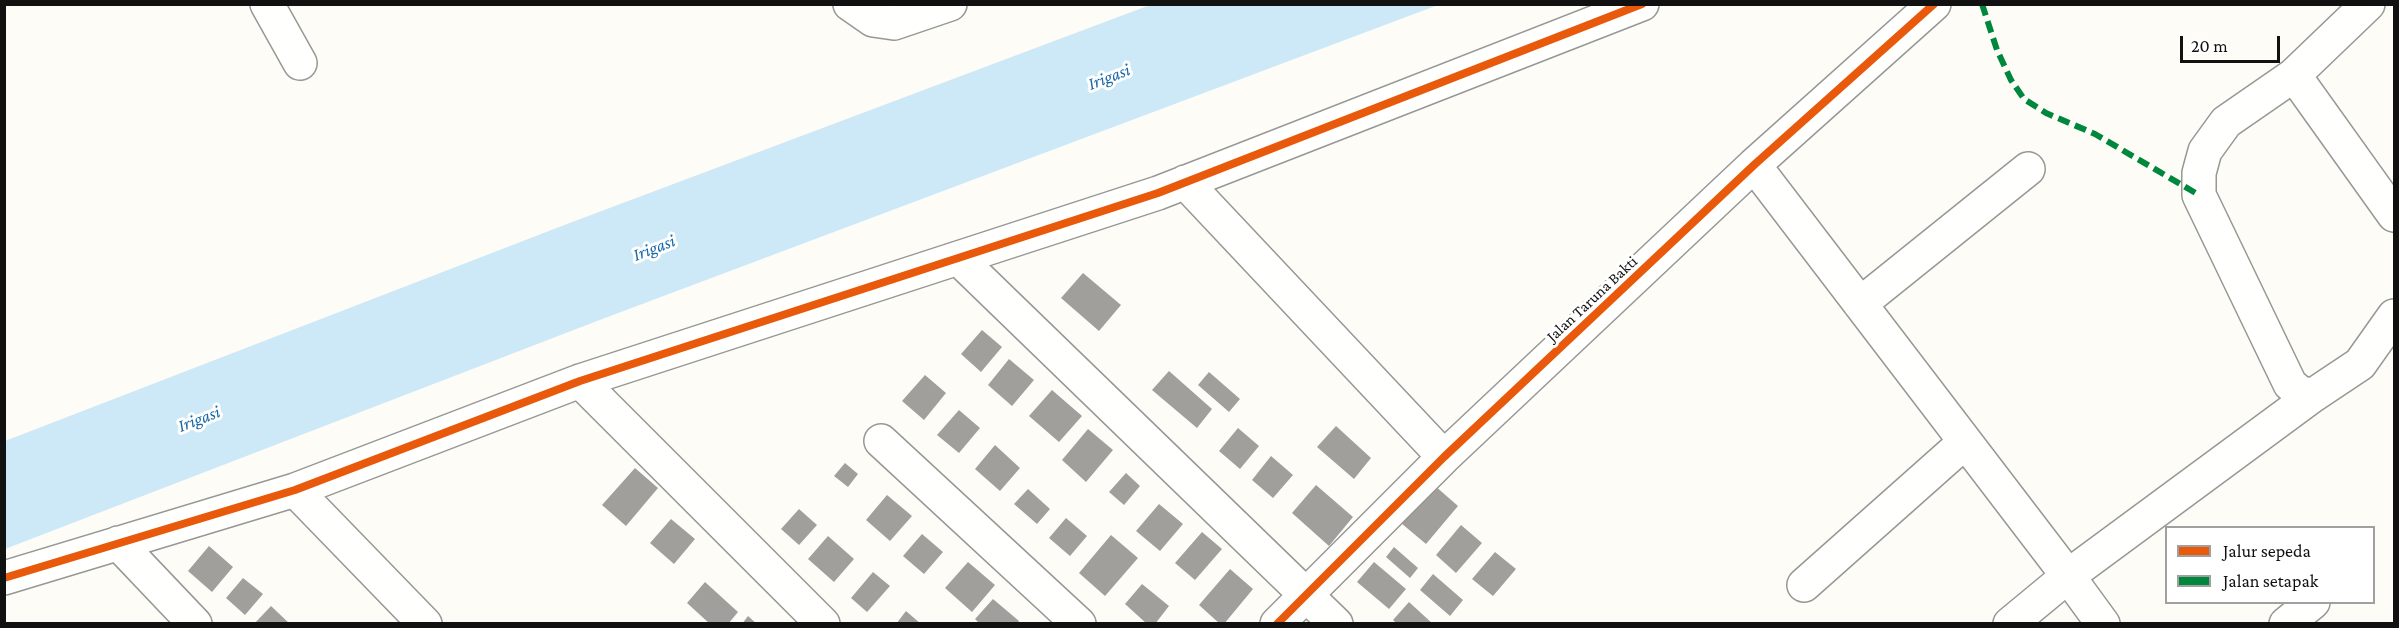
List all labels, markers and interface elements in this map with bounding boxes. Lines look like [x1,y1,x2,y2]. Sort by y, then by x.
scale bar [2183,24,2284,62]
text: 20 m [2191,36,2228,56]
water label: Irigasi [1085,59,1133,95]
water label: Irigasi [630,230,678,266]
street label: Jalan Taruna Bakti [1543,252,1641,346]
water label: Irigasi [175,401,223,437]
legend [2165,526,2375,604]
text: Jalur sepeda [2223,541,2311,561]
text: Jalan setapak [2223,571,2318,591]

